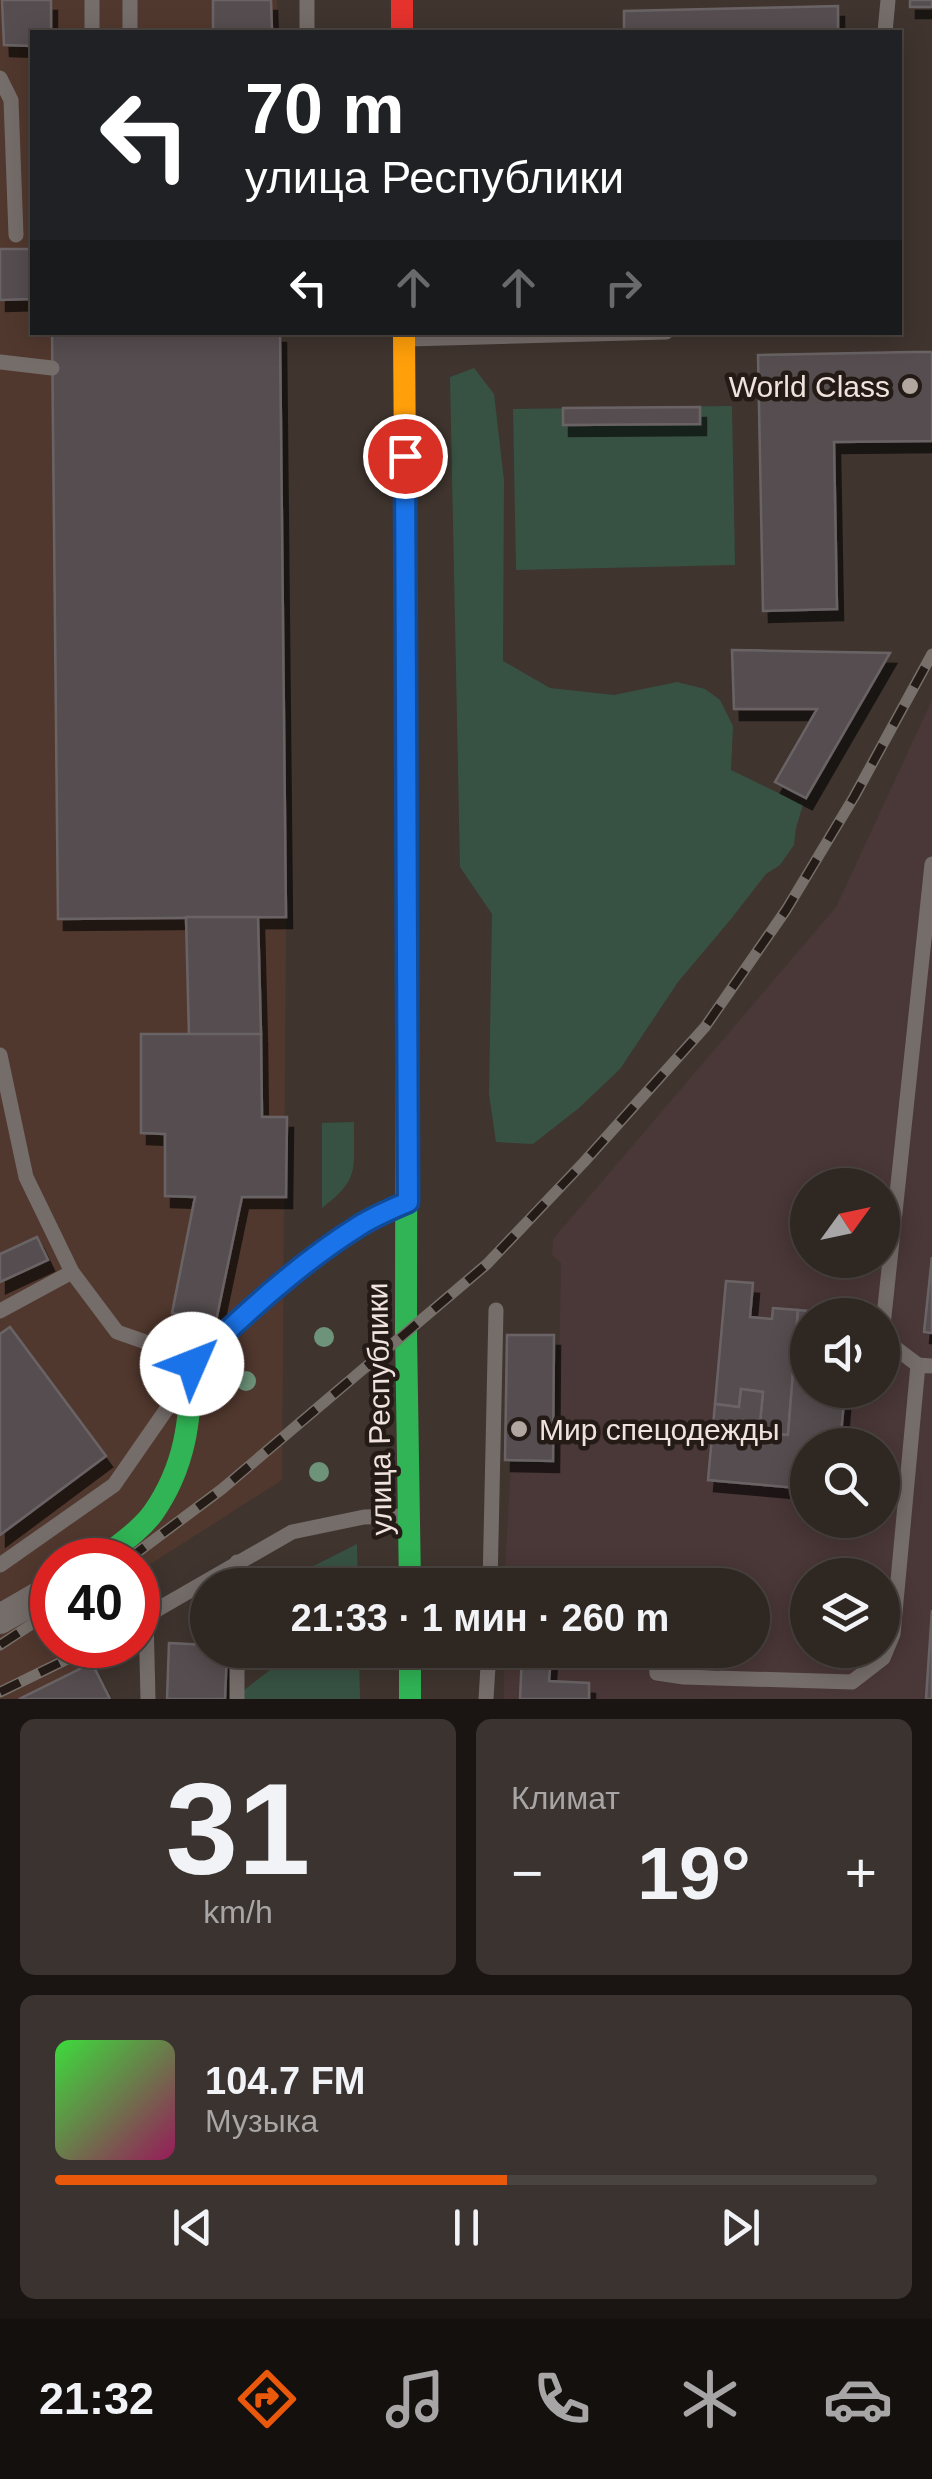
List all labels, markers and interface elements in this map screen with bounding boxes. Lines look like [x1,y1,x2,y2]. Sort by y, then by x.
icon: left [80,70,210,200]
text: 70 m [245,70,405,148]
text: улица Республики [245,152,624,203]
icon: left [281,260,336,315]
icon: ahead [386,260,441,315]
icon: ahead [491,260,546,315]
icon: right [596,260,651,315]
place label: World Class [729,370,890,403]
marker: World Class [899,375,921,397]
pin [363,414,448,499]
icon: arrive [378,429,433,484]
north arrow [790,1168,900,1278]
map controls [790,1168,900,1668]
street label: улица Республики [360,1282,398,1536]
button: sound [790,1298,900,1408]
position arrow [140,1312,244,1416]
place label: Мир спецодежды [539,1413,780,1446]
marker: Мир спецодежды [508,1418,530,1440]
button: search [790,1428,900,1538]
speed limit sign: 40 [30,1538,160,1668]
button: layers [790,1558,900,1668]
text: 21:33 · 1 мин · 260 m [291,1597,669,1639]
text: 31 [166,1756,310,1902]
text: Климат [511,1780,620,1816]
text: 19° [637,1831,751,1915]
text: − [511,1842,543,1904]
text: + [845,1842,877,1904]
text: km/h [203,1894,273,1930]
text: 104.7 FM [205,2060,366,2102]
text: Музыка [205,2103,318,2139]
icon: previous [165,2200,220,2255]
icon: pause [439,2200,494,2255]
icon: next [713,2200,768,2255]
icon: directions [232,2364,302,2434]
icon: music [380,2364,450,2434]
icon: phone [527,2364,597,2434]
icon: climate [675,2364,745,2434]
icon: car [823,2364,893,2434]
text: 21:32 [39,2373,154,2424]

